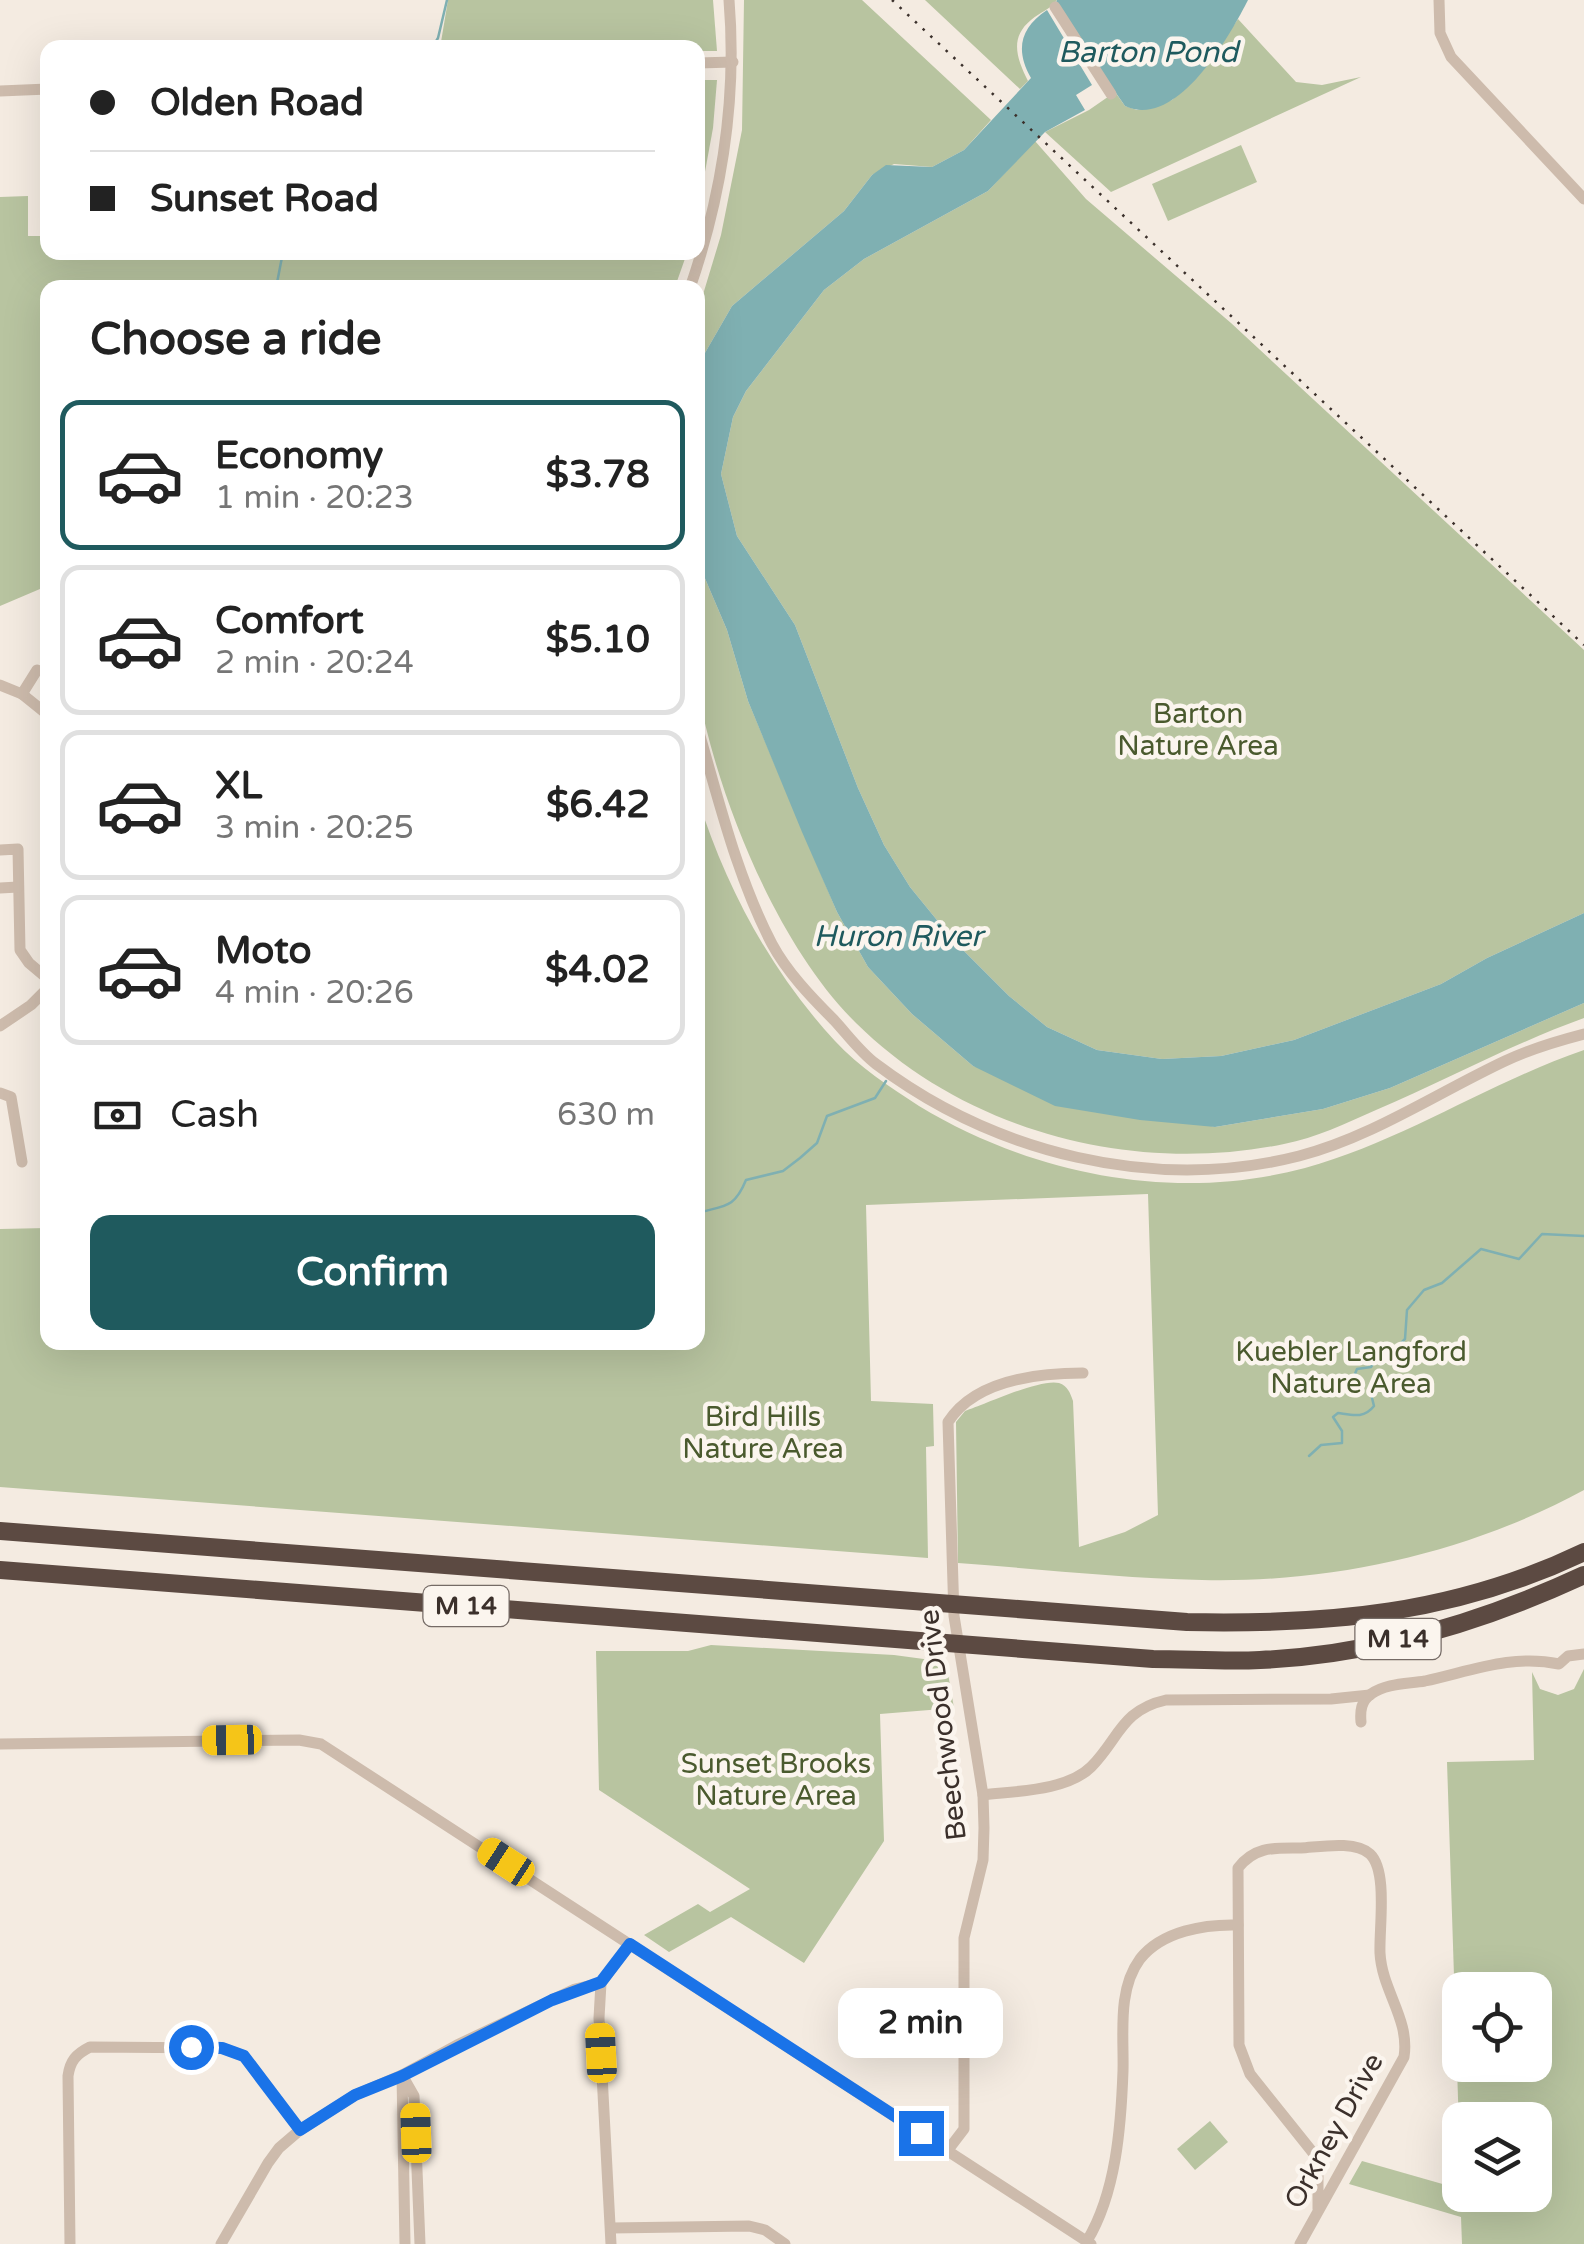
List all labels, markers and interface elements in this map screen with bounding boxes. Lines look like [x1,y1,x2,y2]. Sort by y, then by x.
water label: Barton Pond [1058,34,1241,71]
text: Olden Road [150,80,364,126]
text: Sunset Road [150,176,379,222]
text: Choose a ride [90,313,381,367]
icon: car [95,430,185,520]
text: Economy [215,433,383,479]
text: $3.78 [545,452,650,498]
text: 1 min · 20:23 [215,479,414,517]
icon: car [95,595,185,685]
text: Comfort [215,598,364,644]
text: $5.10 [545,617,650,663]
text: 2 min · 20:24 [215,644,414,682]
park label: Barton Nature Area [1117,697,1279,763]
icon: car [95,760,185,850]
text: XL [215,763,262,809]
text: $6.42 [546,782,650,828]
text: 3 min · 20:25 [215,809,414,847]
water label: Huron River [814,918,986,955]
icon: car [95,925,185,1015]
text: Moto [215,928,311,974]
text: $4.02 [545,947,650,993]
text: 4 min · 20:26 [215,974,414,1012]
icon: cash [90,1088,145,1143]
text: Cash [170,1092,259,1138]
text: 630 m [557,1096,655,1134]
button: Confirm [90,1215,655,1330]
park label: Kuebler Langford Nature Area [1235,1335,1467,1401]
park label: Bird Hills Nature Area [682,1400,844,1466]
road number: M 14 [424,1586,508,1626]
street label: Beechwood Drive [912,1607,974,1843]
road number: M 14 [1356,1619,1440,1659]
car [202,1724,262,1756]
park label: Sunset Brooks Nature Area [681,1747,871,1813]
car [473,1833,539,1891]
map controls [1442,1972,1552,2212]
button: locate [1442,1972,1552,2082]
callout: 2 min [838,1988,1004,2058]
text: 2 min [878,2004,963,2042]
car [584,2022,618,2084]
route start [169,2025,214,2070]
street label: Orkney Drive [1277,2047,1391,2215]
car [400,2102,432,2164]
button: layers [1442,2102,1552,2212]
route end [899,2111,944,2156]

